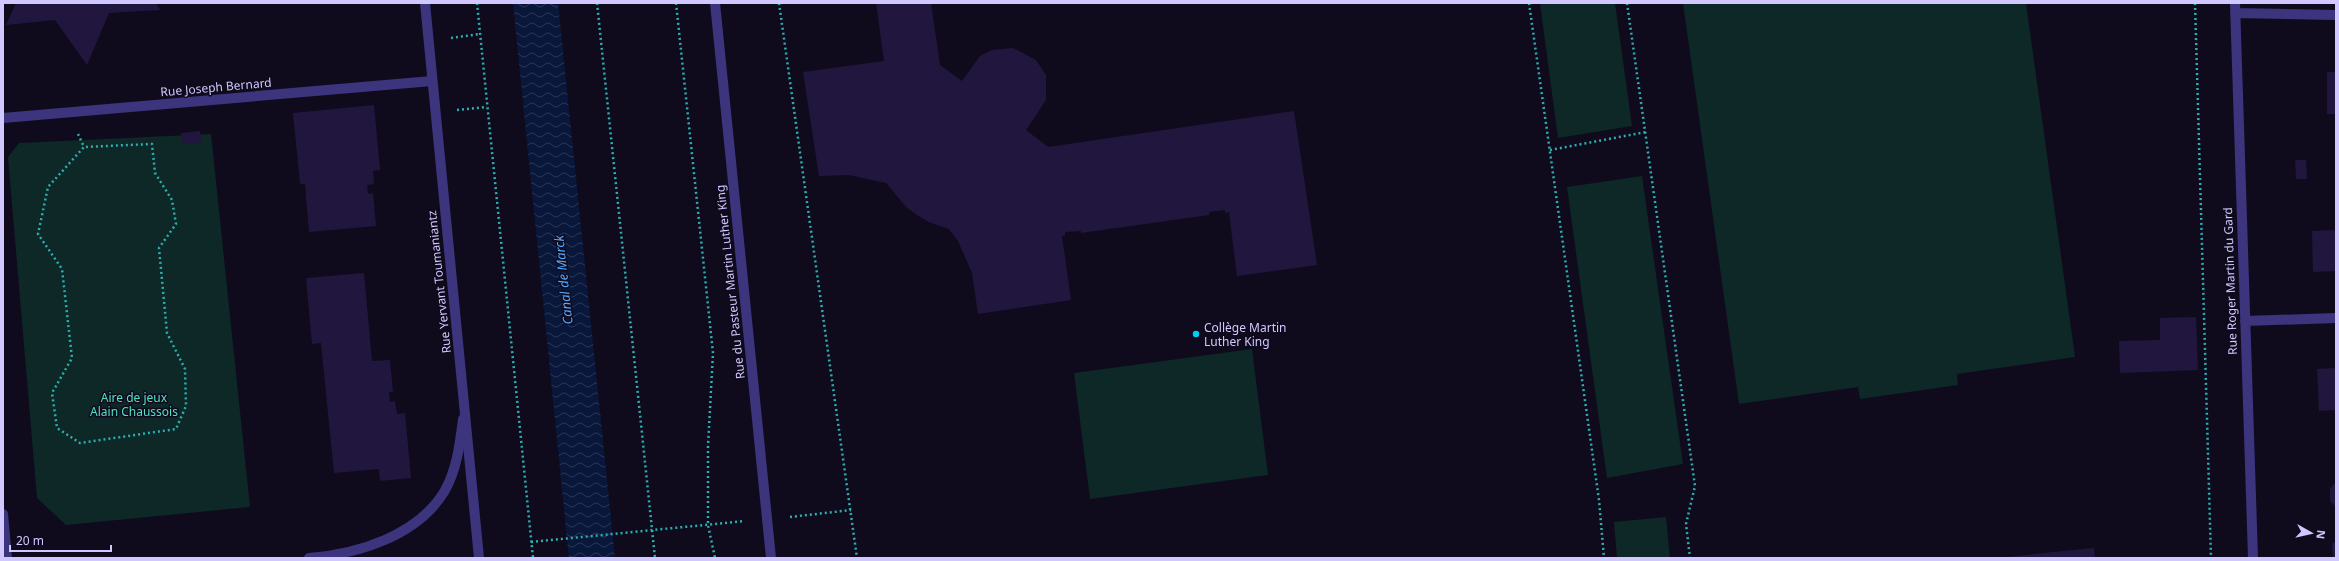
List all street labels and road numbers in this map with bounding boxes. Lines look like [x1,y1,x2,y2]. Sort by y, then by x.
street label: Rue Joseph Bernard [160,74,272,100]
street label: Rue du Pasteur Martin Luther King [711,184,749,380]
street label: Rue Roger Martin du Gard [2219,207,2241,355]
street label: Rue Yervant Toumaniantz [423,209,455,354]

